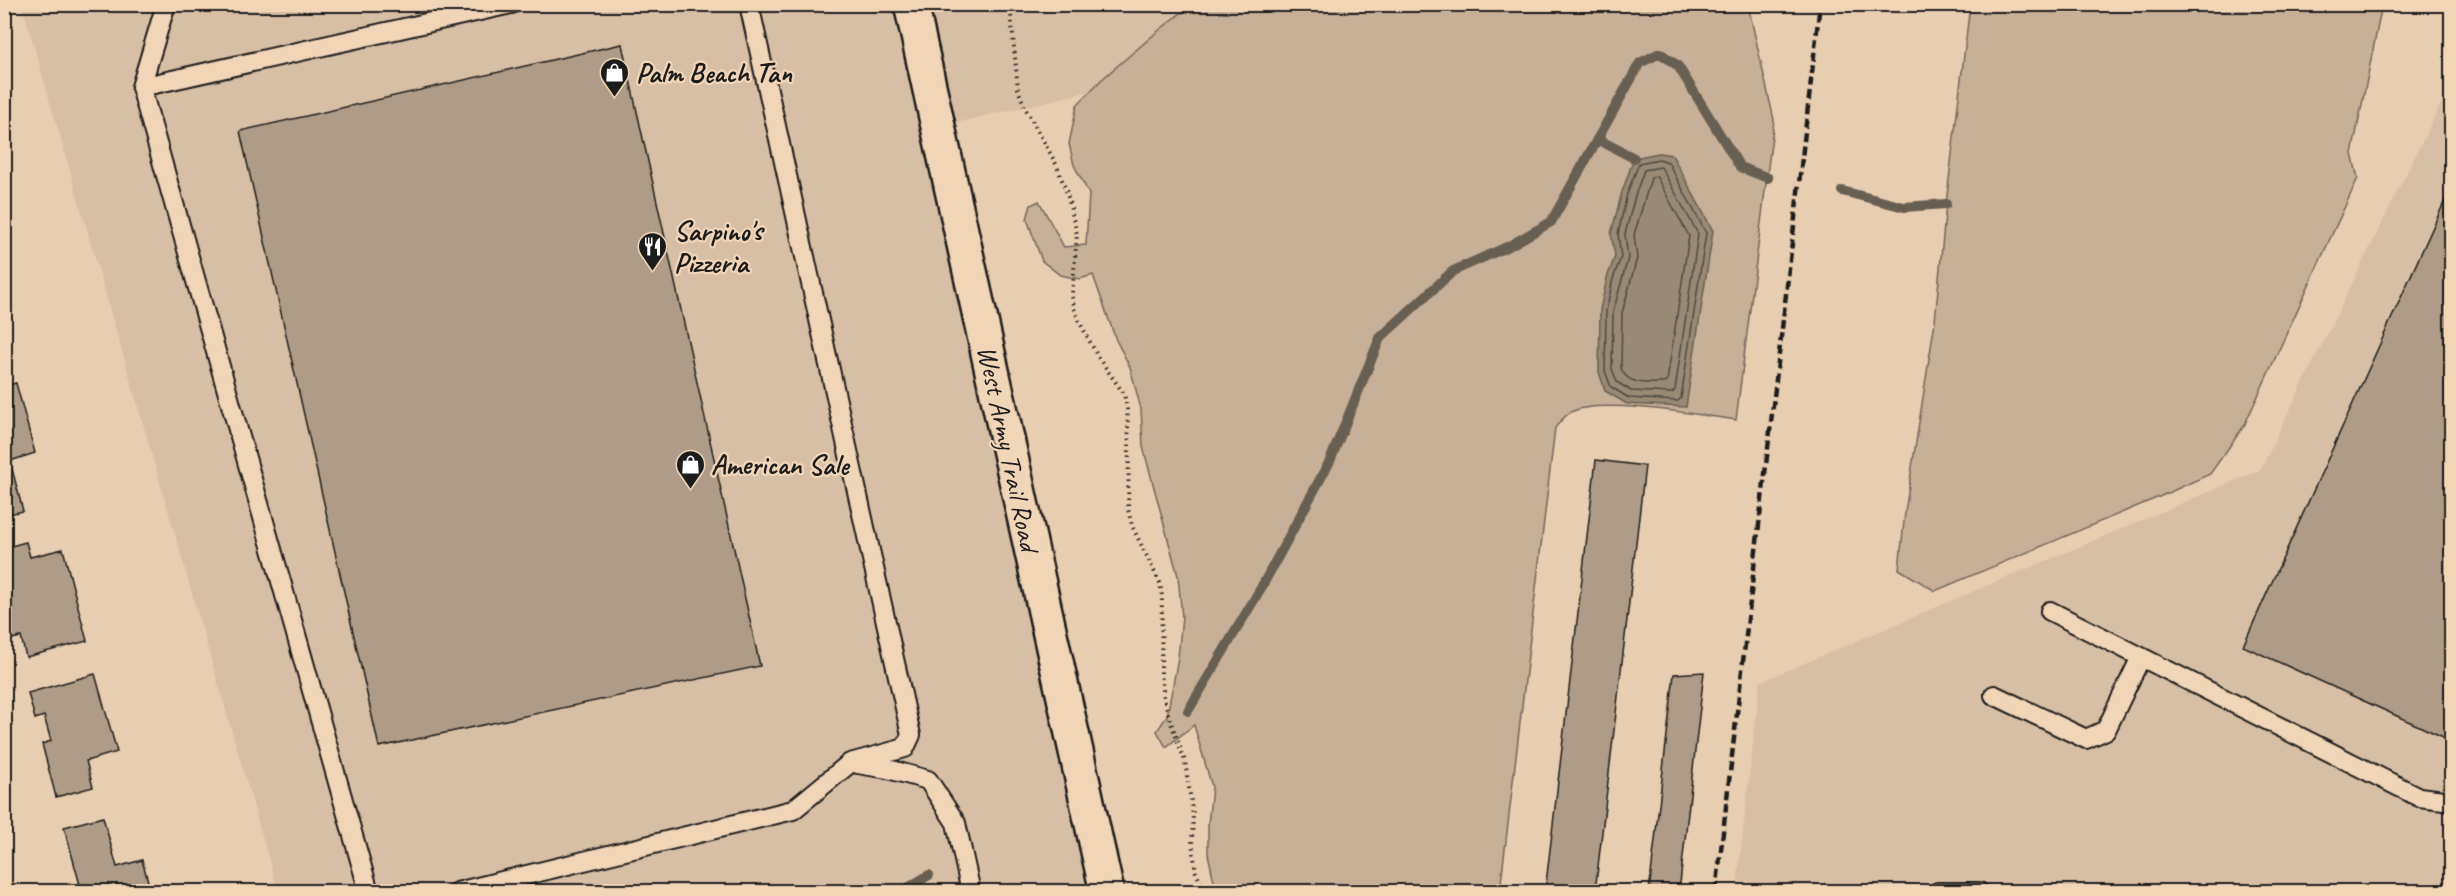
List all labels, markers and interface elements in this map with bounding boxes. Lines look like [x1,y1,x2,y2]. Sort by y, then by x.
place label: Palm Beach Tan [636,55,793,90]
shop icon: Palm Beach Tan [599,56,631,98]
place label: Sarpino's Pizzeria [674,213,765,280]
restaurant icon: Sarpino's Pizzeria [637,230,669,272]
street label: West Army Trail Road [970,342,1048,558]
place label: American Sale [711,447,851,482]
shop icon: American Sale [674,448,706,490]

